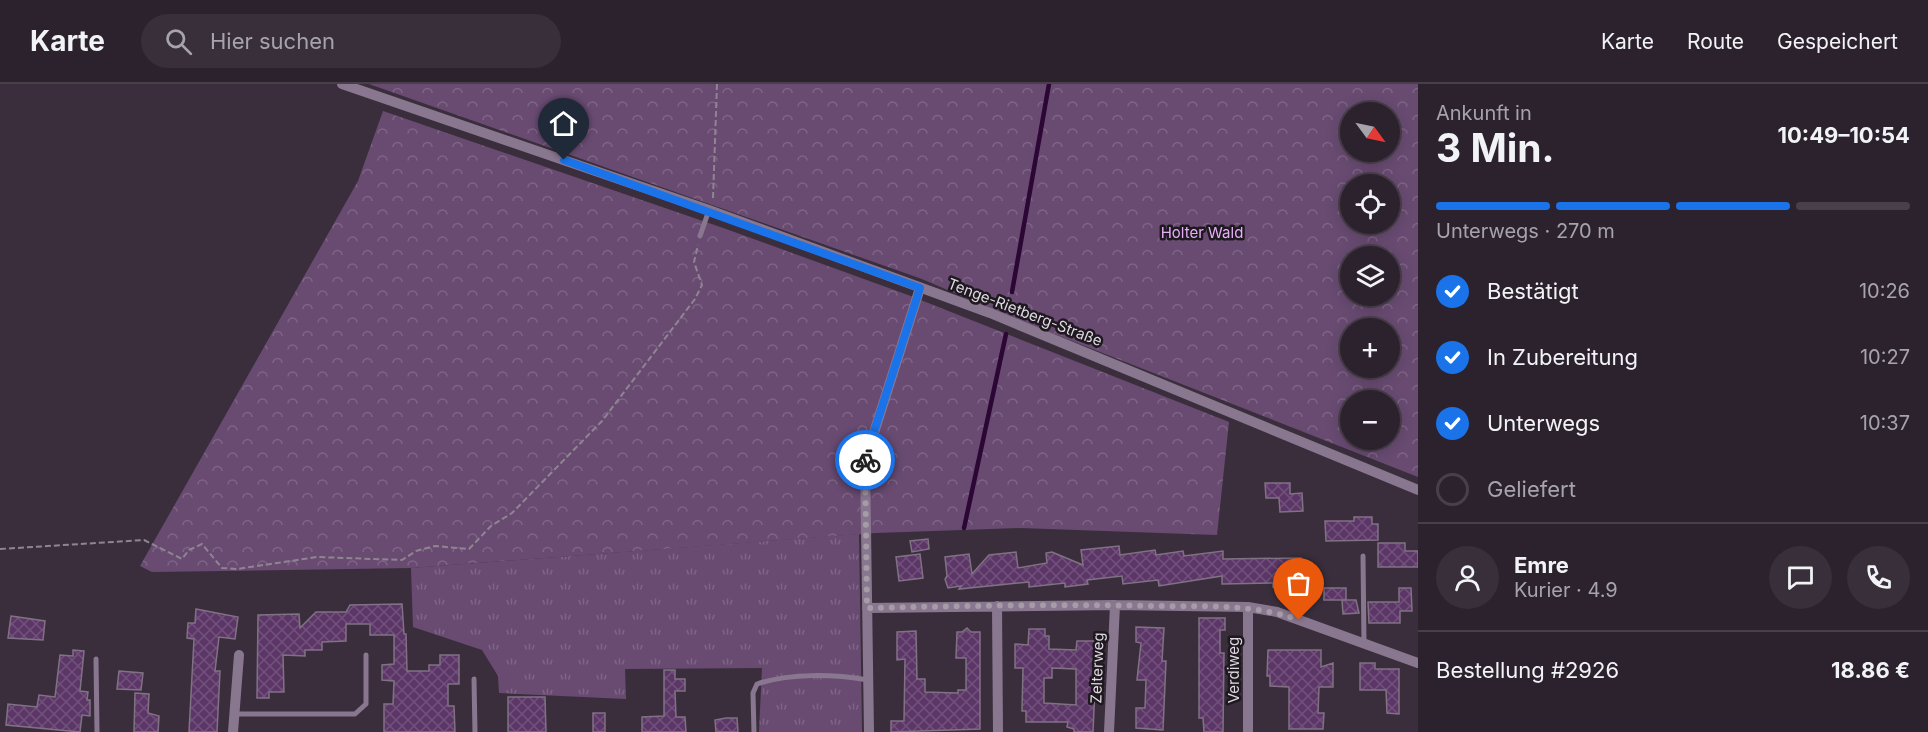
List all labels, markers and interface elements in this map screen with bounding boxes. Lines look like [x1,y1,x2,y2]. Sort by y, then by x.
search box [141,14,561,68]
text: Karte [30,24,105,58]
icon: search [162,25,195,58]
text: Hier suchen [210,28,335,54]
text: Karte [1601,29,1654,54]
text: Route [1687,29,1744,54]
text: Gespeichert [1777,29,1898,54]
pin [538,98,589,160]
text: Ankunft in [1436,101,1532,125]
north arrow [1340,102,1400,162]
map controls [1340,102,1400,450]
icon: home [547,107,580,140]
text: 10:49–10:54 [1778,122,1910,148]
text: 3 Min. [1436,124,1555,171]
button: locate [1340,174,1400,234]
text: Unterwegs · 270 m [1436,219,1615,243]
park label: Holter Wald [1161,223,1243,242]
button: layers [1340,246,1400,306]
street label: Tenge-Rietberg-Straße [945,274,1105,350]
icon: check [1436,275,1469,308]
text: Bestätigt [1487,278,1579,304]
text: 10:26 [1859,279,1910,303]
button: + [1340,318,1400,378]
icon: check [1436,341,1469,374]
text: In Zubereitung [1487,344,1638,370]
text: 10:27 [1860,345,1910,369]
button: − [1340,390,1400,450]
icon: check [1436,407,1469,440]
text: Unterwegs [1487,410,1600,436]
text: 10:37 [1860,411,1910,435]
courier [835,430,895,490]
icon: bike [849,444,882,477]
text: Geliefert [1487,476,1576,502]
button: person [1436,546,1499,609]
button: chat [1769,546,1832,609]
button: phone [1847,546,1910,609]
text: Emre [1514,552,1569,578]
pin [1273,558,1324,620]
icon: bag [1282,567,1315,600]
text: Kurier · 4.9 [1514,578,1618,602]
street label: Zelterweg [1086,632,1108,704]
street label: Verdiweg [1224,637,1243,703]
text: Bestellung #2926 [1436,657,1619,683]
text: 18.86 € [1831,657,1910,683]

